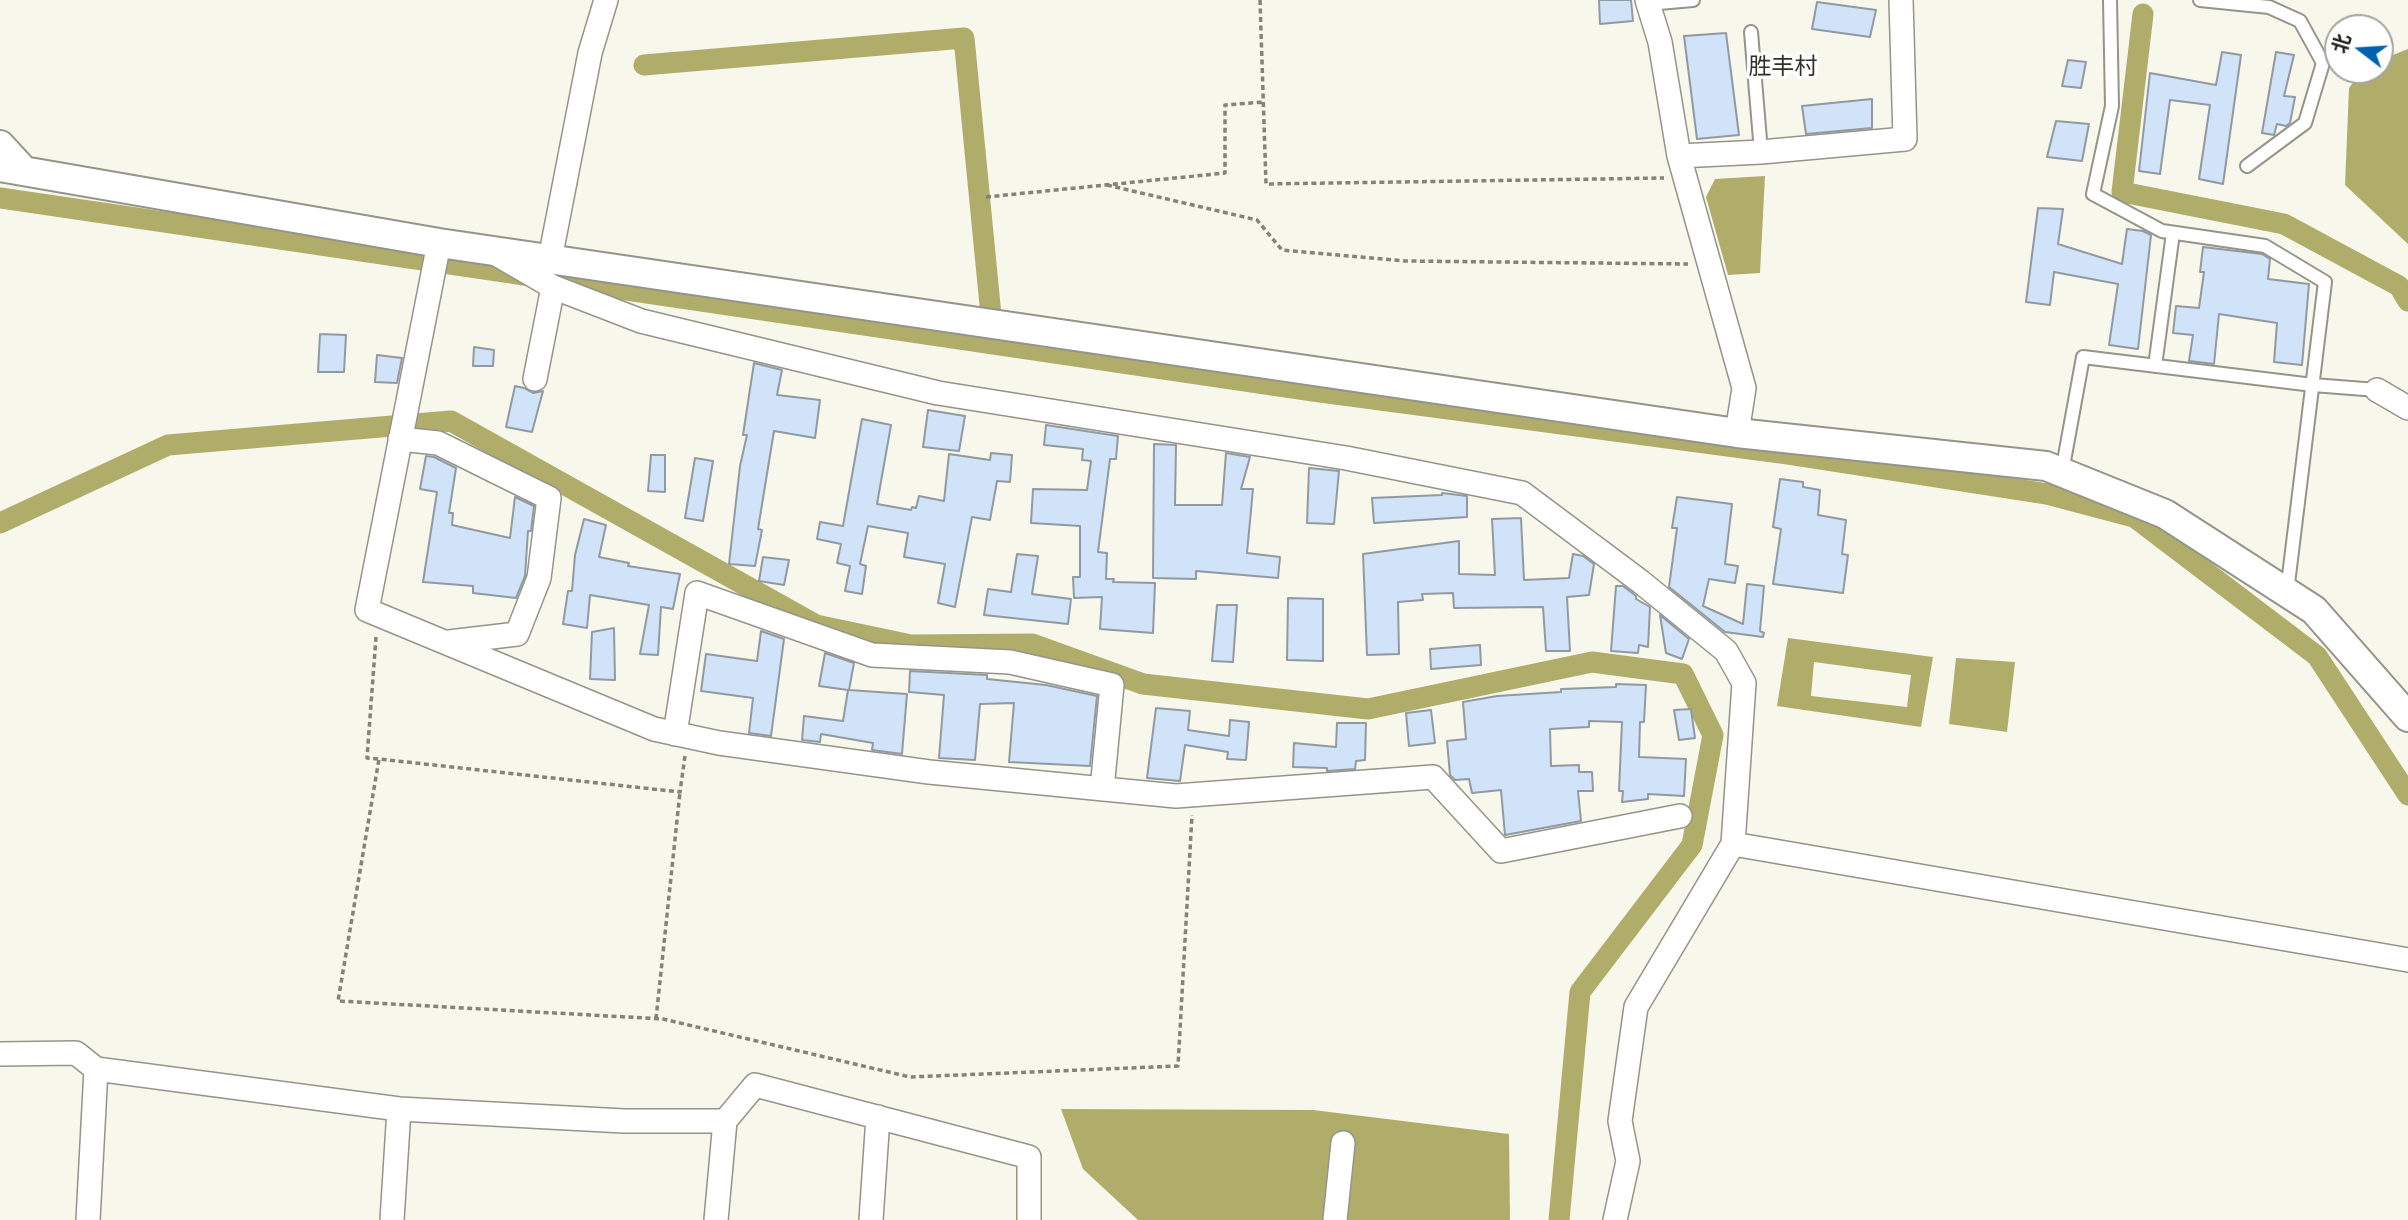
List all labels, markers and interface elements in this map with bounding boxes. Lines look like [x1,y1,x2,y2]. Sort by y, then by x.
north arrow [2324,14,2394,84]
text: 北 [2328,31,2354,56]
district label: 胜丰村 [1749,53,1817,81]

